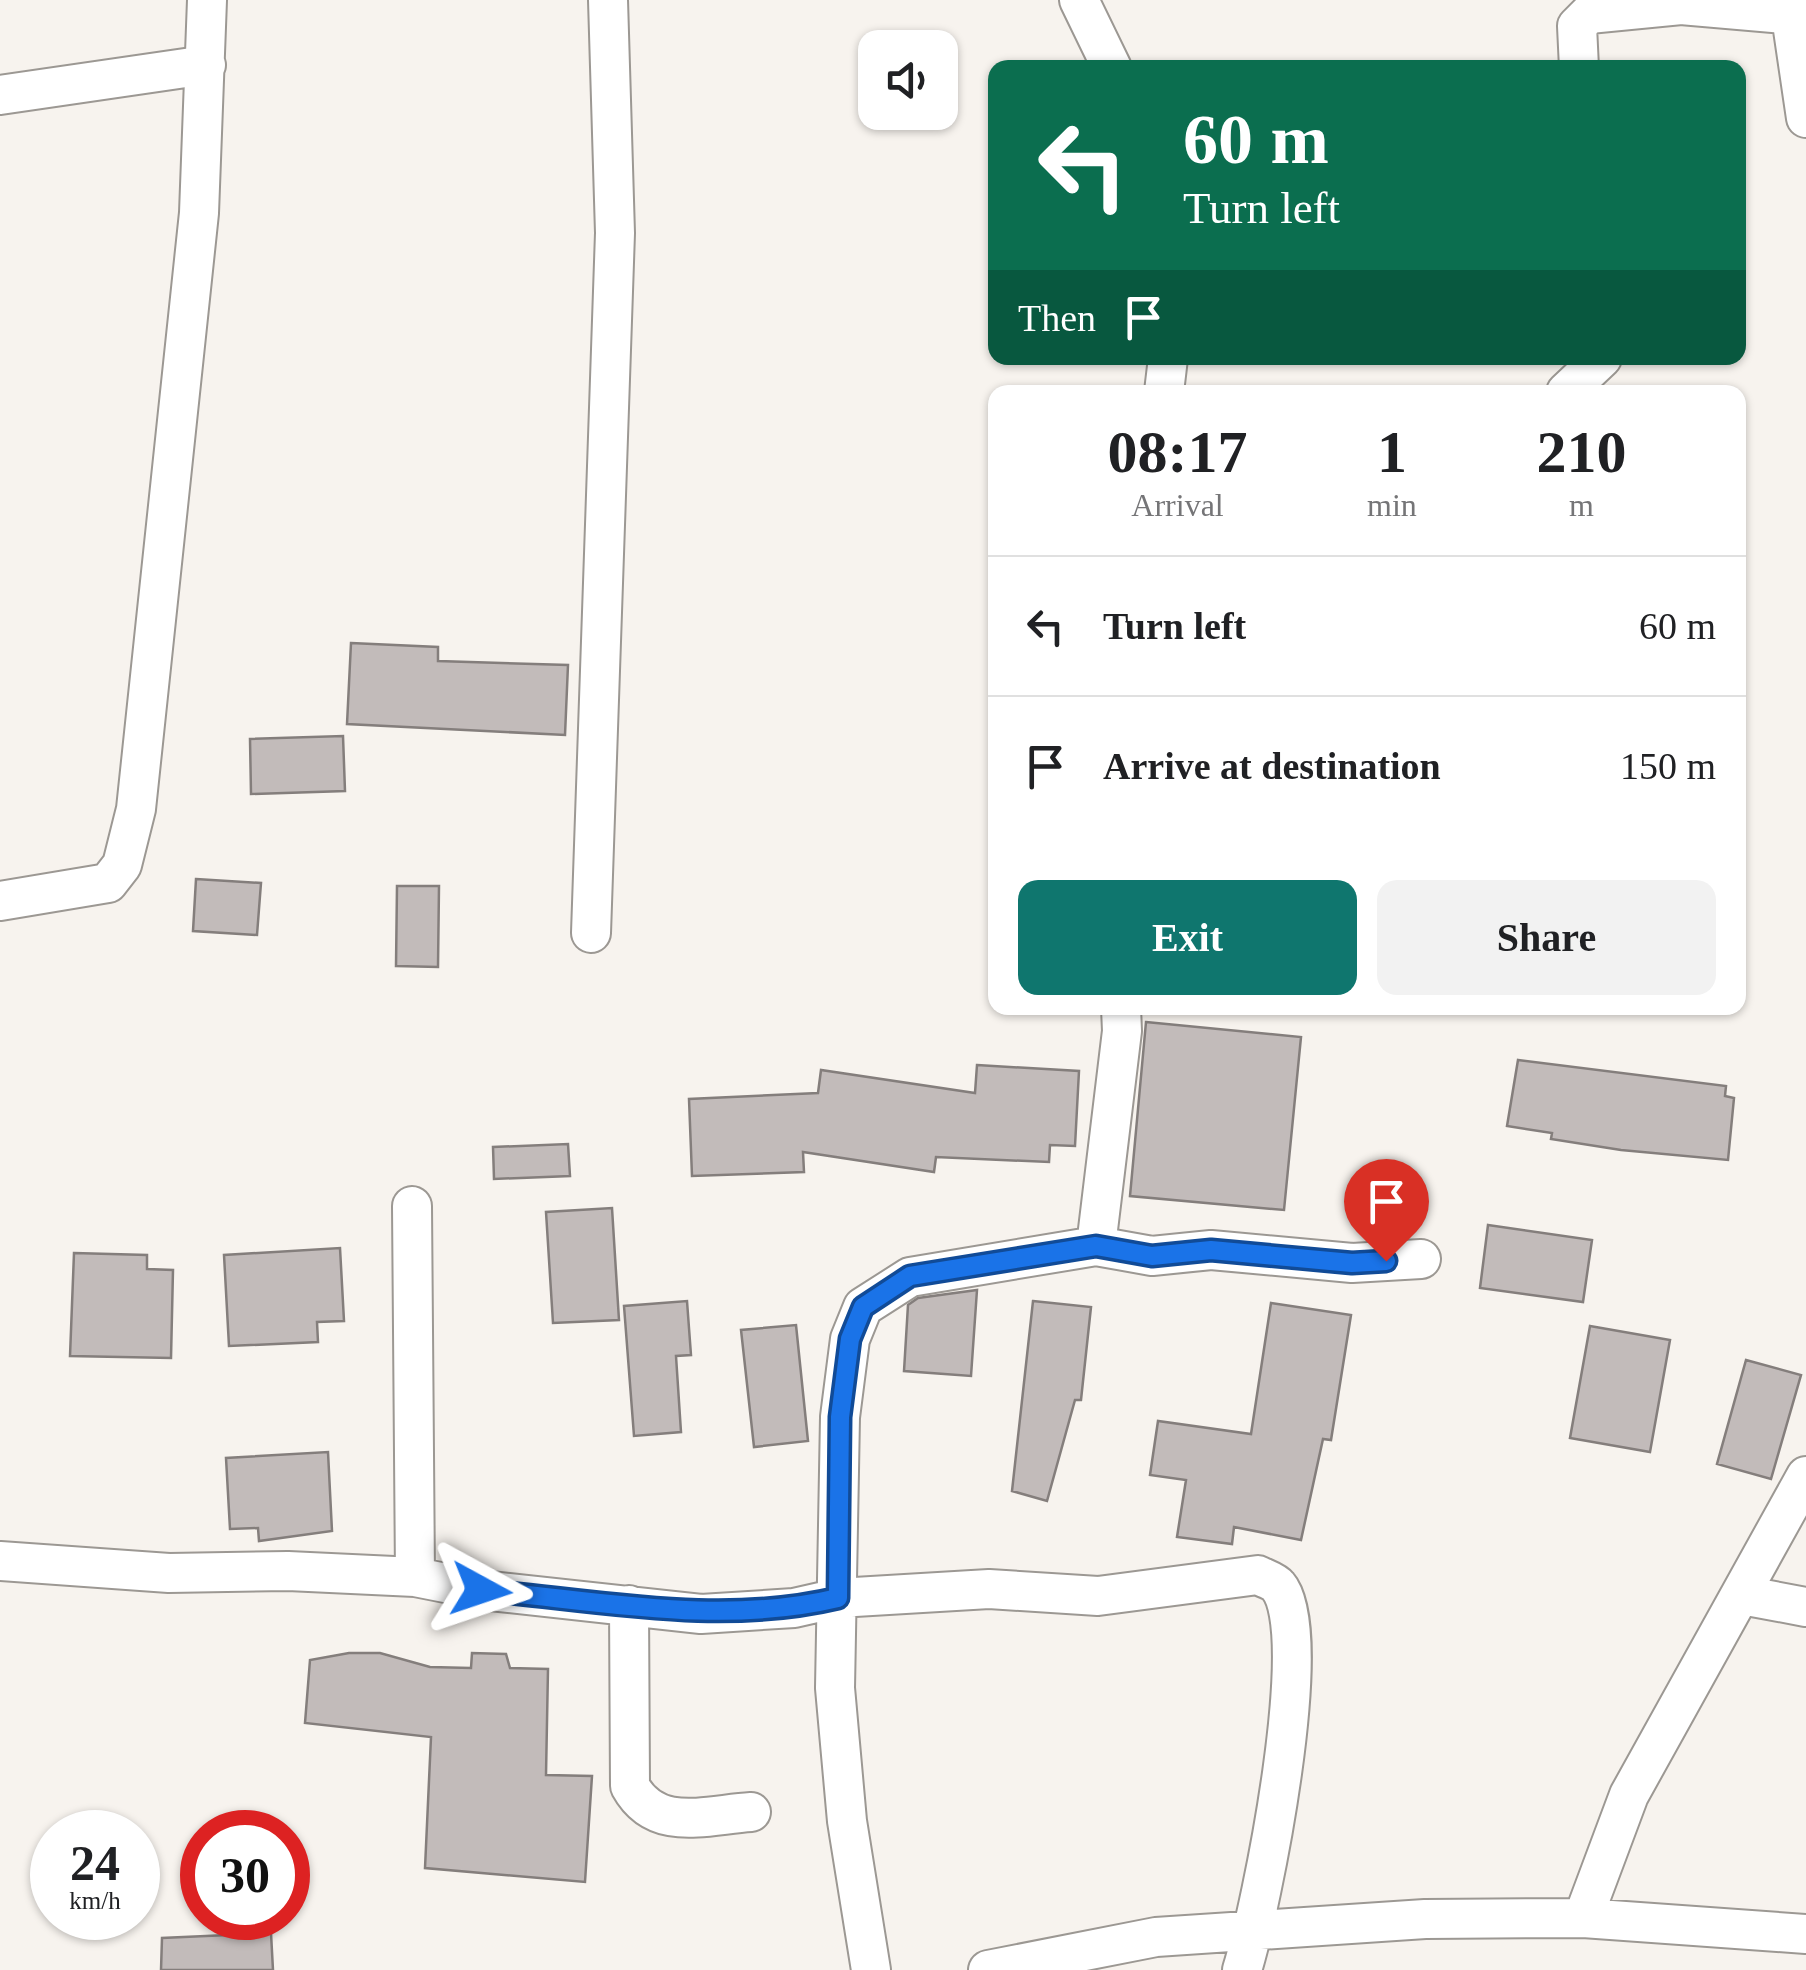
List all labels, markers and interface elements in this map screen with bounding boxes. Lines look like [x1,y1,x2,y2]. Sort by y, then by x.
map controls [858,30,958,130]
button: sound [858,30,958,130]
icon: left [1018,100,1148,230]
text: 60 m [1183,101,1329,178]
text: Turn left [1183,183,1340,233]
icon: arrive [1116,290,1171,345]
text: Then [1018,297,1096,339]
text: 08:17 [1108,419,1248,485]
text: 1 [1377,419,1407,485]
text: 210 [1536,419,1626,485]
text: Arrival [1131,487,1224,523]
text: min [1367,487,1417,523]
text: m [1569,487,1594,523]
icon: left [1018,599,1073,654]
text: Turn left [1103,605,1246,647]
text: 60 m [1639,605,1716,647]
icon: arrive [1018,739,1073,794]
text: Arrive at destination [1103,745,1441,787]
text: 150 m [1620,745,1716,787]
button: Exit [1018,880,1357,995]
button: Share [1377,880,1716,995]
pin [1344,1159,1429,1262]
icon: arrive [1359,1174,1414,1229]
position arrow [429,1538,533,1642]
speed limit sign: 30 [180,1810,310,1940]
text: 24 [70,1835,120,1891]
text: km/h [69,1887,121,1914]

